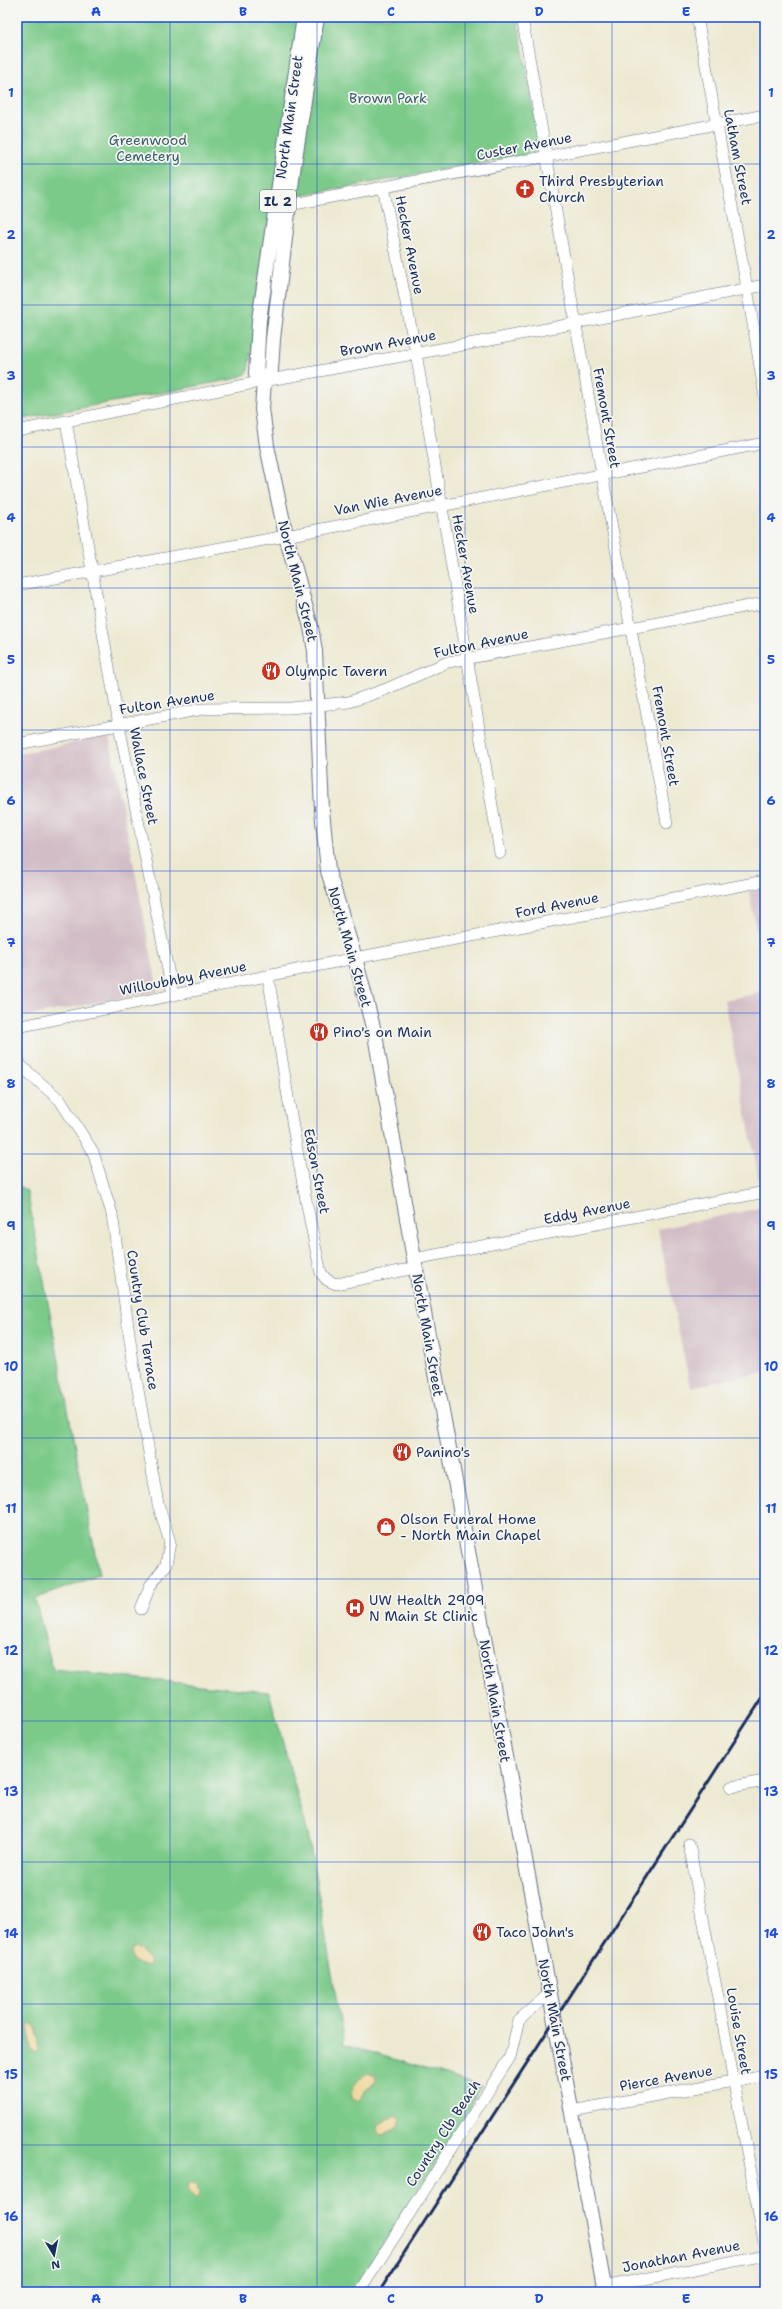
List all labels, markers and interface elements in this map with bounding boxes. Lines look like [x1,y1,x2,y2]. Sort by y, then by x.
text: A [91,3,101,20]
text: B [239,3,247,20]
text: C [387,3,395,20]
text: D [534,3,544,20]
text: E [682,3,691,20]
street label: North Main Street [271,54,307,180]
text: 1 [8,84,14,101]
text: 1 [768,84,774,101]
park label: Brown Park [349,89,427,107]
street label: Latham Street [720,108,756,206]
street label: Custer Avenue [475,128,573,164]
park label: Greenwood Cemetery [109,131,187,165]
place label: Third Presbyterian Church [539,172,664,206]
church icon: Third Presbyterian Church [514,178,536,200]
road number: IL 2 [260,190,296,212]
street label: Hecker Avenue [392,194,428,296]
text: 2 [6,226,16,243]
text: 2 [766,226,776,243]
street label: Brown Avenue [339,326,437,360]
street label: Fremont Street [589,366,625,470]
text: 3 [6,367,16,384]
text: 3 [766,367,776,384]
street label: Van Wie Avenue [333,481,444,519]
text: 4 [6,509,16,526]
text: 4 [766,509,776,526]
street label: Hecker Avenue [448,513,484,615]
street label: North Main Street [274,518,322,644]
street label: Fulton Avenue [432,624,530,662]
text: 5 [7,651,15,668]
text: 5 [767,651,775,668]
restaurant icon: Olympic Tavern [260,660,282,682]
place label: Olympic Tavern [285,662,388,680]
street label: Fremont Street [648,684,684,788]
street label: Fulton Avenue [118,686,216,718]
street label: Wallace Street [126,726,162,826]
text: 6 [6,792,16,809]
text: 6 [766,792,776,809]
street label: North Main Street [324,885,376,1009]
street label: Ford Avenue [514,888,600,922]
text: 7 [6,934,16,951]
text: 7 [766,934,776,951]
street label: Willoubhby Avenue [118,957,248,999]
restaurant icon: Pino's on Main [308,1021,330,1043]
place label: Pino's on Main [333,1023,432,1041]
text: 8 [6,1075,16,1092]
text: 8 [766,1075,776,1092]
street label: Edson Street [300,1127,334,1215]
street label: Eddy Avenue [542,1194,632,1228]
text: 9 [6,1217,16,1234]
text: 9 [766,1217,776,1234]
street label: Country Club Terrace [123,1249,163,1391]
street label: North Main Street [408,1272,448,1398]
text: 10 [4,1358,18,1375]
text: 10 [764,1358,778,1375]
restaurant icon: Panino's [391,1441,413,1463]
place label: Panino's [416,1443,470,1461]
text: 11 [5,1500,17,1517]
text: 11 [765,1500,777,1517]
place label: Olson Funeral Home - North Main Chapel [400,1510,542,1544]
shop icon: Olson Funeral Home - North Main Chapel [375,1516,397,1538]
place label: UW Health 2909 N Main St Clinic [369,1591,485,1625]
hospital icon: UW Health 2909 N Main St Clinic [344,1597,366,1619]
street label: North Main Street [475,1638,515,1764]
text: 12 [4,1642,18,1659]
text: 12 [764,1642,778,1659]
text: 13 [4,1783,18,1800]
text: 13 [764,1783,778,1800]
restaurant icon: Taco John's [471,1921,493,1943]
place label: Taco John's [496,1923,574,1941]
text: 14 [4,1925,18,1942]
text: 14 [764,1925,778,1942]
street label: North Main Street [534,1957,576,2083]
street label: Louise Street [722,1986,756,2076]
street label: Pierce Avenue [618,2061,714,2095]
text: 15 [4,2066,18,2083]
text: 15 [764,2066,778,2083]
street label: Country Clb Beach [402,2076,484,2190]
text: 16 [4,2208,18,2225]
text: 16 [764,2208,778,2225]
north arrow [34,2235,74,2275]
street label: Jonathan Avenue [621,2236,742,2276]
text: N [50,2256,61,2273]
text: A [91,2290,101,2307]
text: B [239,2290,247,2307]
text: C [387,2290,395,2307]
text: D [534,2290,544,2307]
text: E [682,2290,691,2307]

